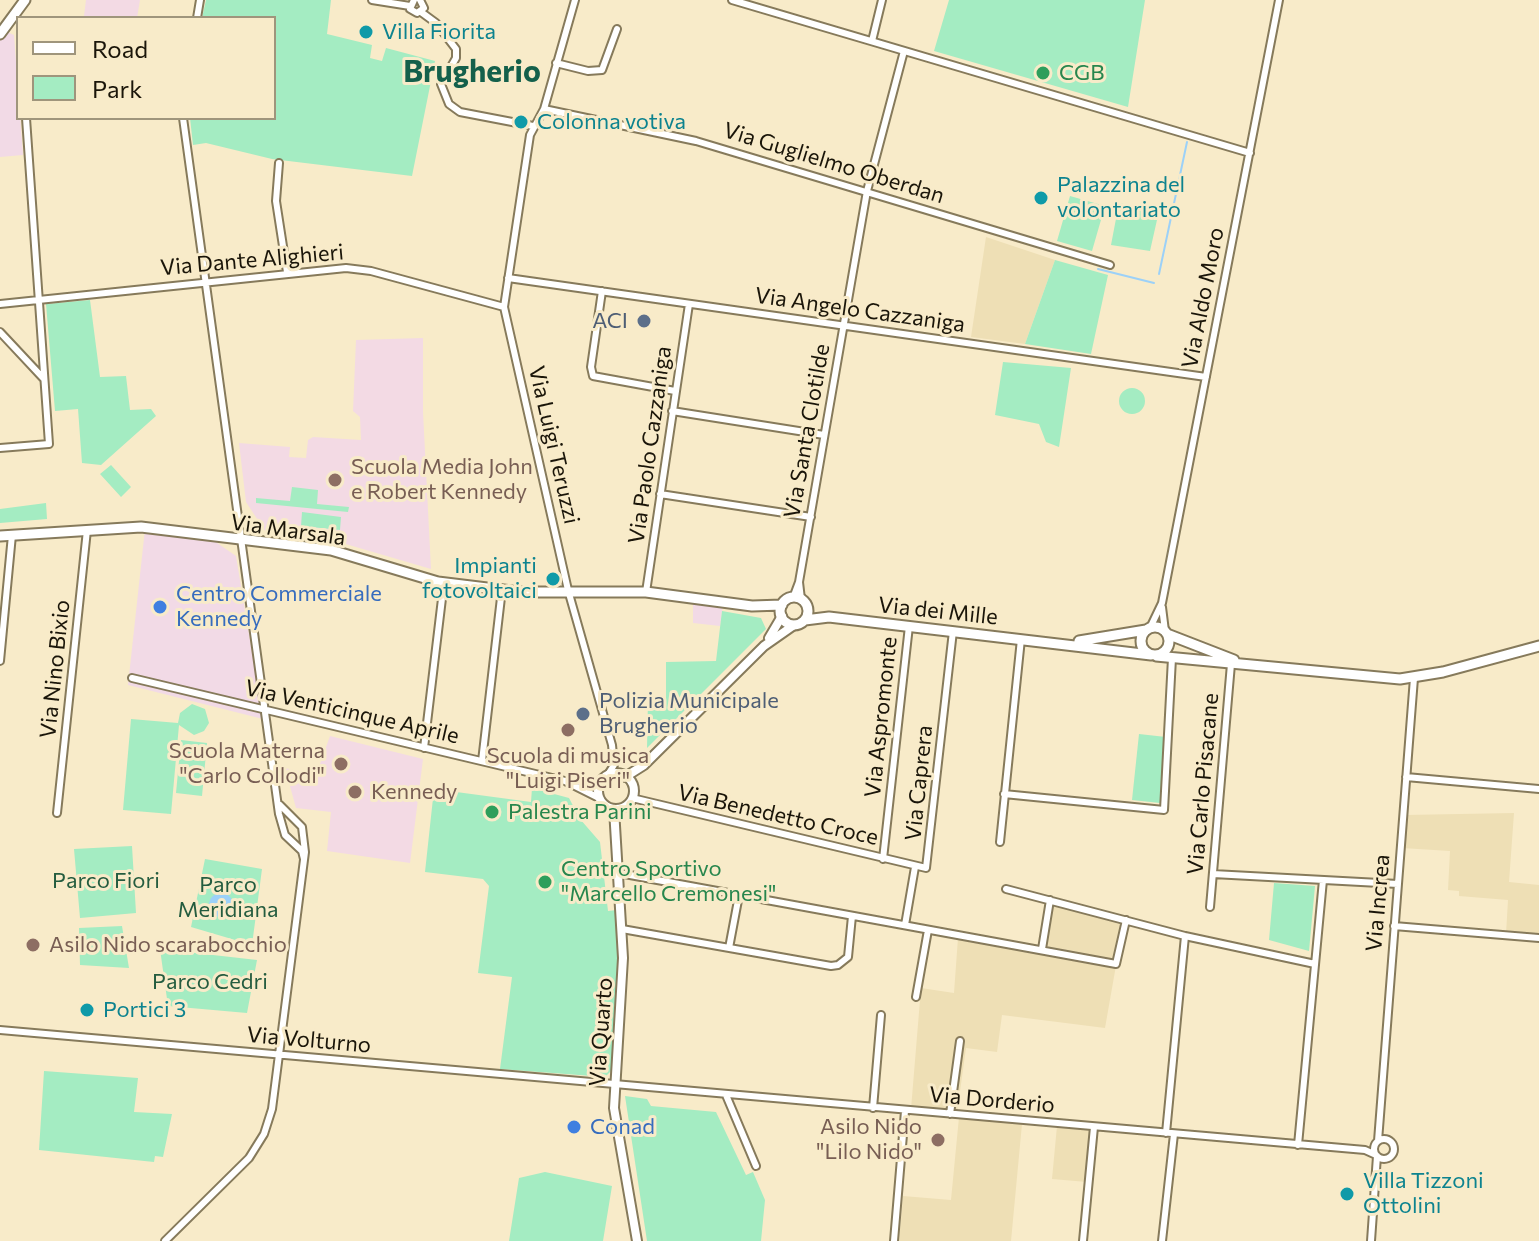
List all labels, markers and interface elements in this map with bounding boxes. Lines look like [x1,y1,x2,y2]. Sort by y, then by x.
legend [16,16,276,120]
place label: Villa Fiorita [382,19,496,45]
marker: Villa Fiorita [357,23,375,41]
text: Road [92,34,148,63]
district label: Brugherio [403,54,541,90]
place label: CGB [1059,60,1104,86]
marker: CGB [1034,64,1052,82]
text: Park [92,74,142,103]
place label: Colonna votiva [537,109,686,135]
marker: Colonna votiva [512,113,530,131]
street label: Via Guglielmo Oberdan [720,117,948,209]
place label: Palazzina del volontariato [1057,172,1185,224]
marker: Palazzina del volontariato [1032,189,1050,207]
street label: Via Aldo Moro [1176,225,1230,371]
street label: Via Dante Alighieri [159,239,345,281]
street label: Via Angelo Cazzaniga [753,282,967,338]
place label: ACI [592,308,628,334]
marker: ACI [635,312,653,330]
street label: Via Santa Clotilde [779,342,835,520]
street label: Via Paolo Cazzaniga [623,344,677,546]
street label: Via Luigi Teruzzi [523,363,585,527]
place label: Scuola Media John e Robert Kennedy [351,454,533,506]
marker: Scuola Media John e Robert Kennedy [326,471,344,489]
street label: Via Marsala [229,509,347,551]
place label: Impianti fotovoltaici [422,553,537,604]
marker: Impianti fotovoltaici [544,570,562,588]
place label: Centro Commerciale Kennedy [176,581,382,632]
street label: Via dei Mille [877,592,999,630]
street label: Via Nino Bixio [35,598,75,740]
marker: Centro Commerciale Kennedy [151,598,169,616]
street label: Via Aspromonte [859,635,903,799]
street label: Via Venticinque Aprile [242,675,462,749]
place label: Polizia Municipale Brugherio [599,688,779,740]
street label: Via Carlo Pisacane [1182,692,1224,876]
marker: Polizia Municipale Brugherio [574,705,592,723]
marker: Scuola di musica "Luigi Piseri" [559,721,577,739]
street label: Via Caprera [900,724,938,842]
place label: Scuola Materna "Carlo Collodi" [169,738,325,790]
place label: Scuola di musica "Luigi Piseri" [487,743,649,794]
marker: Scuola Materna "Carlo Collodi" [332,755,350,773]
place label: Kennedy [371,779,457,805]
street label: Via Benedetto Croce [675,779,881,851]
marker: Kennedy [346,783,364,801]
place label: Palestra Parini [508,799,652,825]
marker: Palestra Parini [483,803,501,821]
street label: Via Increa [1361,853,1395,953]
place label: Centro Sportivo "Marcello Cremonesi" [561,856,776,908]
park label: Parco Fiori [52,868,160,894]
park label: Parco Meridiana [177,872,279,924]
marker: Centro Sportivo "Marcello Cremonesi" [536,873,554,891]
place label: Asilo Nido scarabocchio [49,932,287,958]
marker: Asilo Nido scarabocchio [24,936,42,954]
park label: Parco Cedri [152,969,268,995]
street label: Via Quarto [584,977,618,1087]
place label: Portici 3 [103,997,186,1023]
marker: Portici 3 [78,1001,96,1019]
street label: Via Volturno [246,1021,372,1059]
street label: Via Dorderio [928,1081,1056,1119]
place label: Conad [590,1114,655,1140]
place label: Asilo Nido "Lilo Nido" [816,1114,922,1166]
marker: Conad [565,1118,583,1136]
marker: Asilo Nido "Lilo Nido" [929,1131,947,1149]
place label: Villa Tizzoni Ottolini [1363,1168,1484,1220]
marker: Villa Tizzoni Ottolini [1338,1185,1356,1203]

